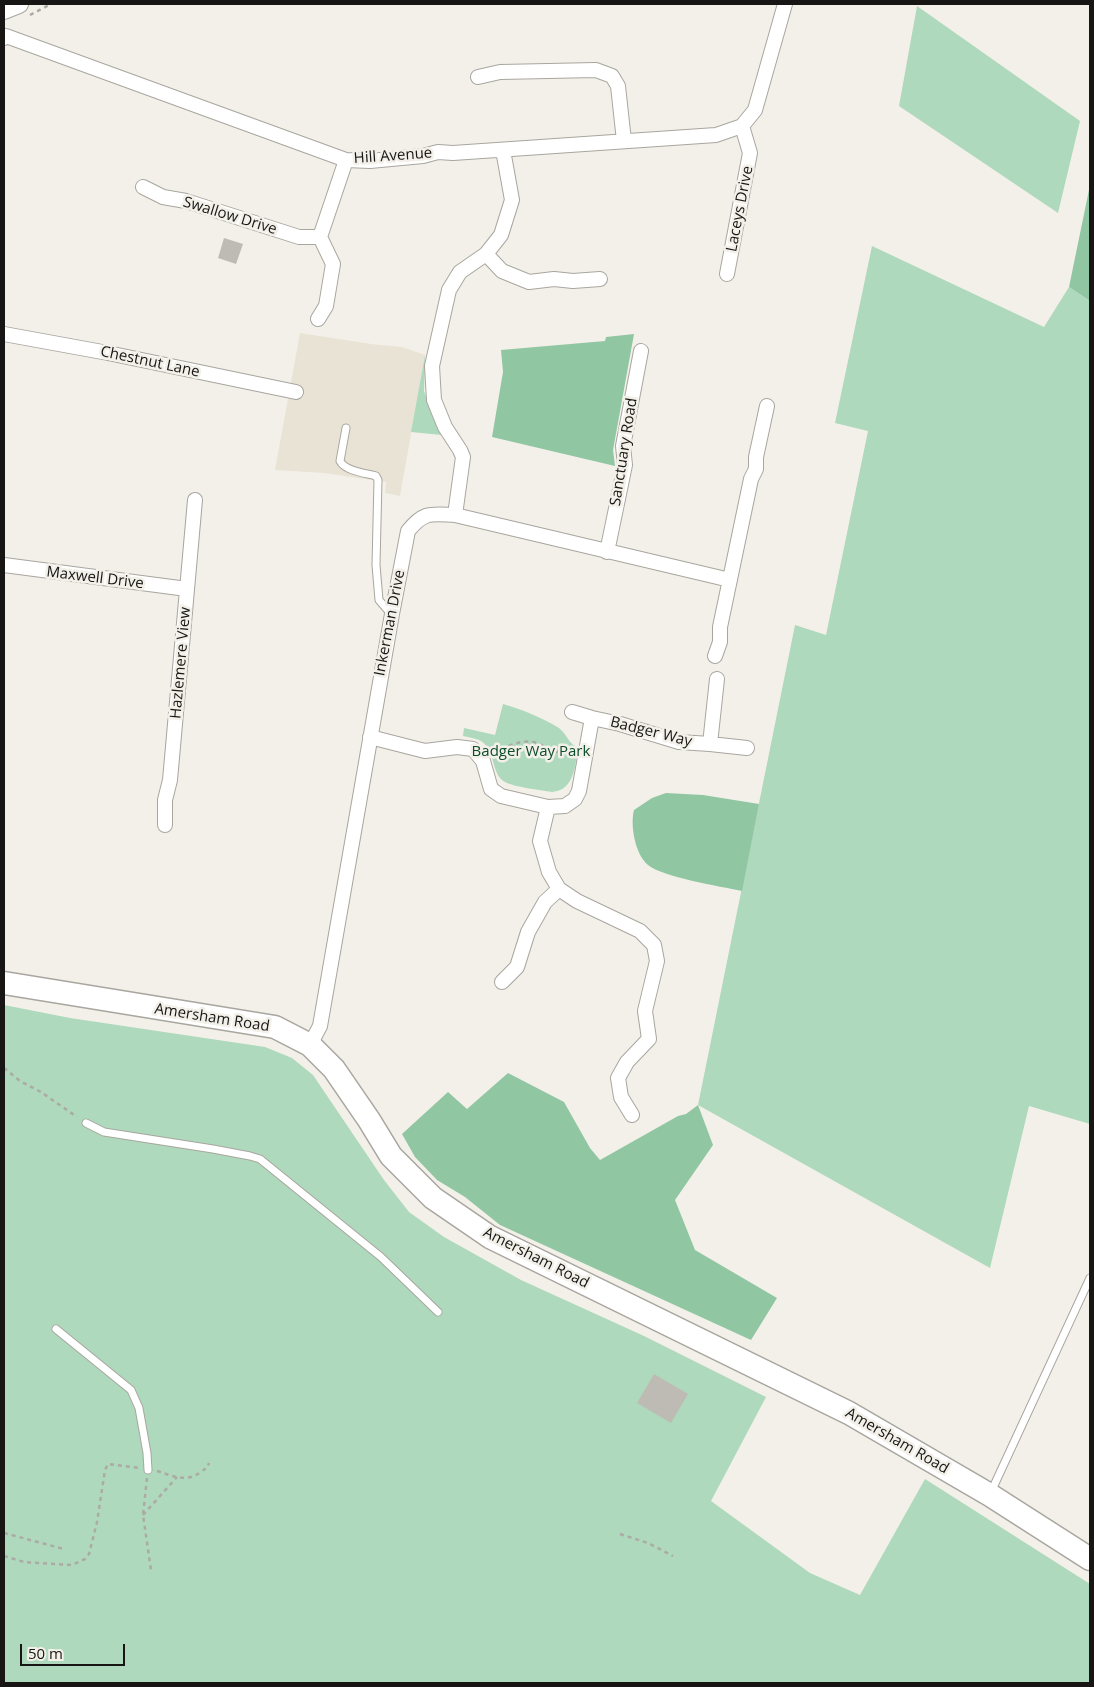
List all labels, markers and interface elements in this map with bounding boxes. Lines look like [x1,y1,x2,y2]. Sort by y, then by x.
street label: Hill Avenue [353,144,433,168]
street label: Laceys Drive [723,165,757,253]
street label: Swallow Drive [181,193,279,239]
street label: Chestnut Lane [99,343,201,381]
street label: Sanctuary Road [607,397,641,507]
street label: Maxwell Drive [45,563,145,593]
street label: Inkerman Drive [371,568,409,678]
street label: Hazlemere View [167,606,195,720]
street label: Badger Way [608,713,694,751]
park label: Badger Way Park [472,743,590,761]
street label: Amersham Road [153,1000,271,1036]
street label: Amersham Road [480,1224,592,1292]
street label: Amersham Road [842,1404,952,1478]
scale bar [22,1634,128,1666]
text: 50 m [28,1643,63,1663]

